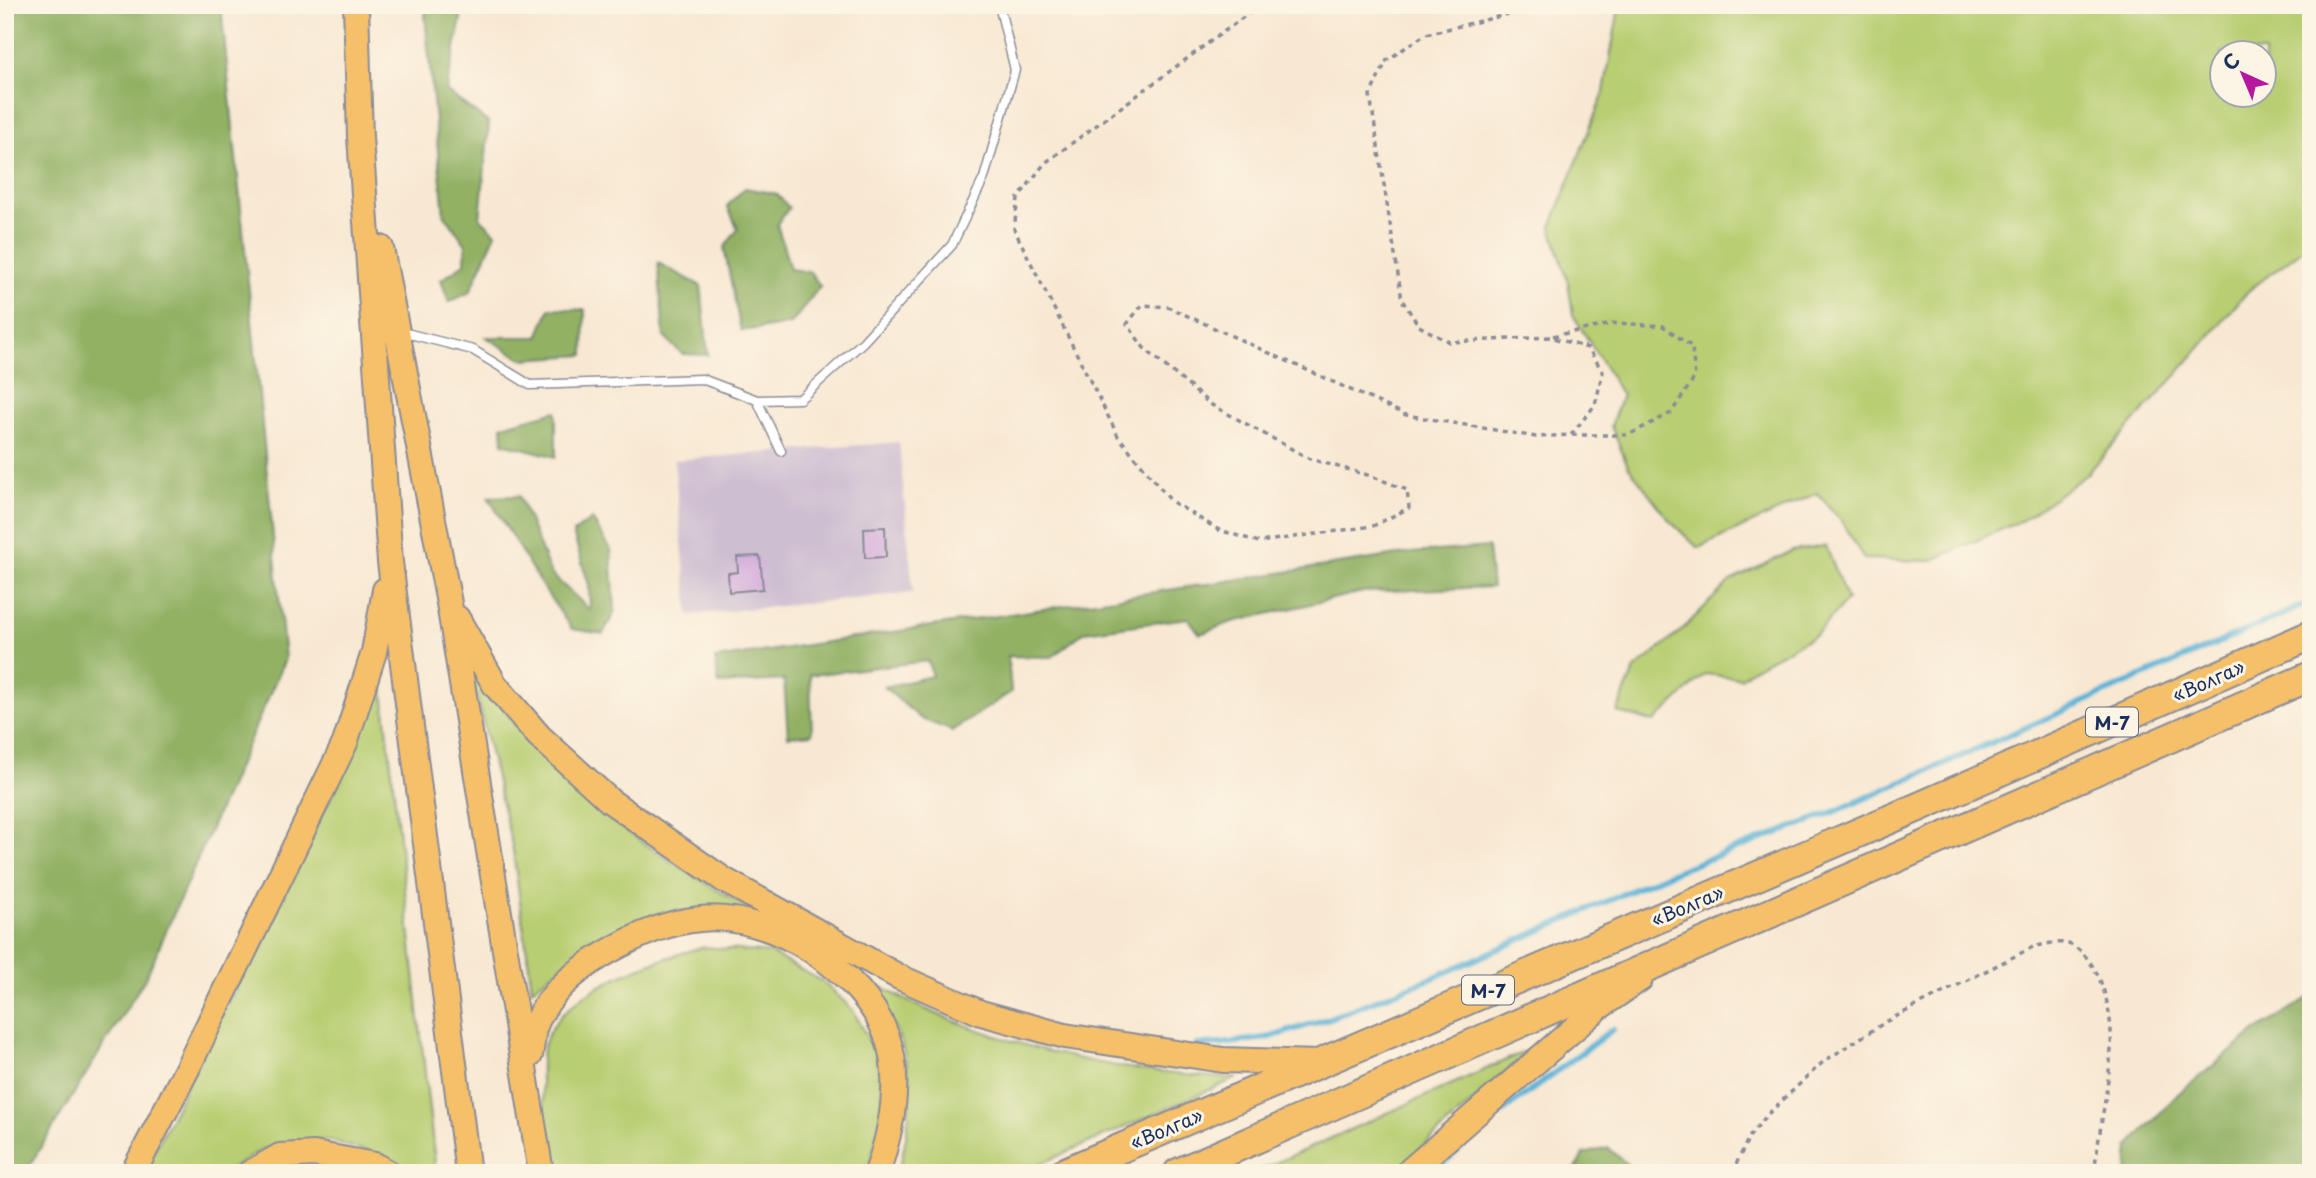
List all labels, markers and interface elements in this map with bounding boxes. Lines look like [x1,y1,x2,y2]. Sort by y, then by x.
north arrow [2208,38,2278,108]
text: С [2216,46,2245,76]
street label: «Волга» [2167,652,2249,708]
road number: М-7 [2086,708,2138,736]
street label: «Волга» [1646,877,1728,933]
road number: М-7 [1462,975,1514,1004]
street label: «Волга» [1125,1100,1207,1156]

